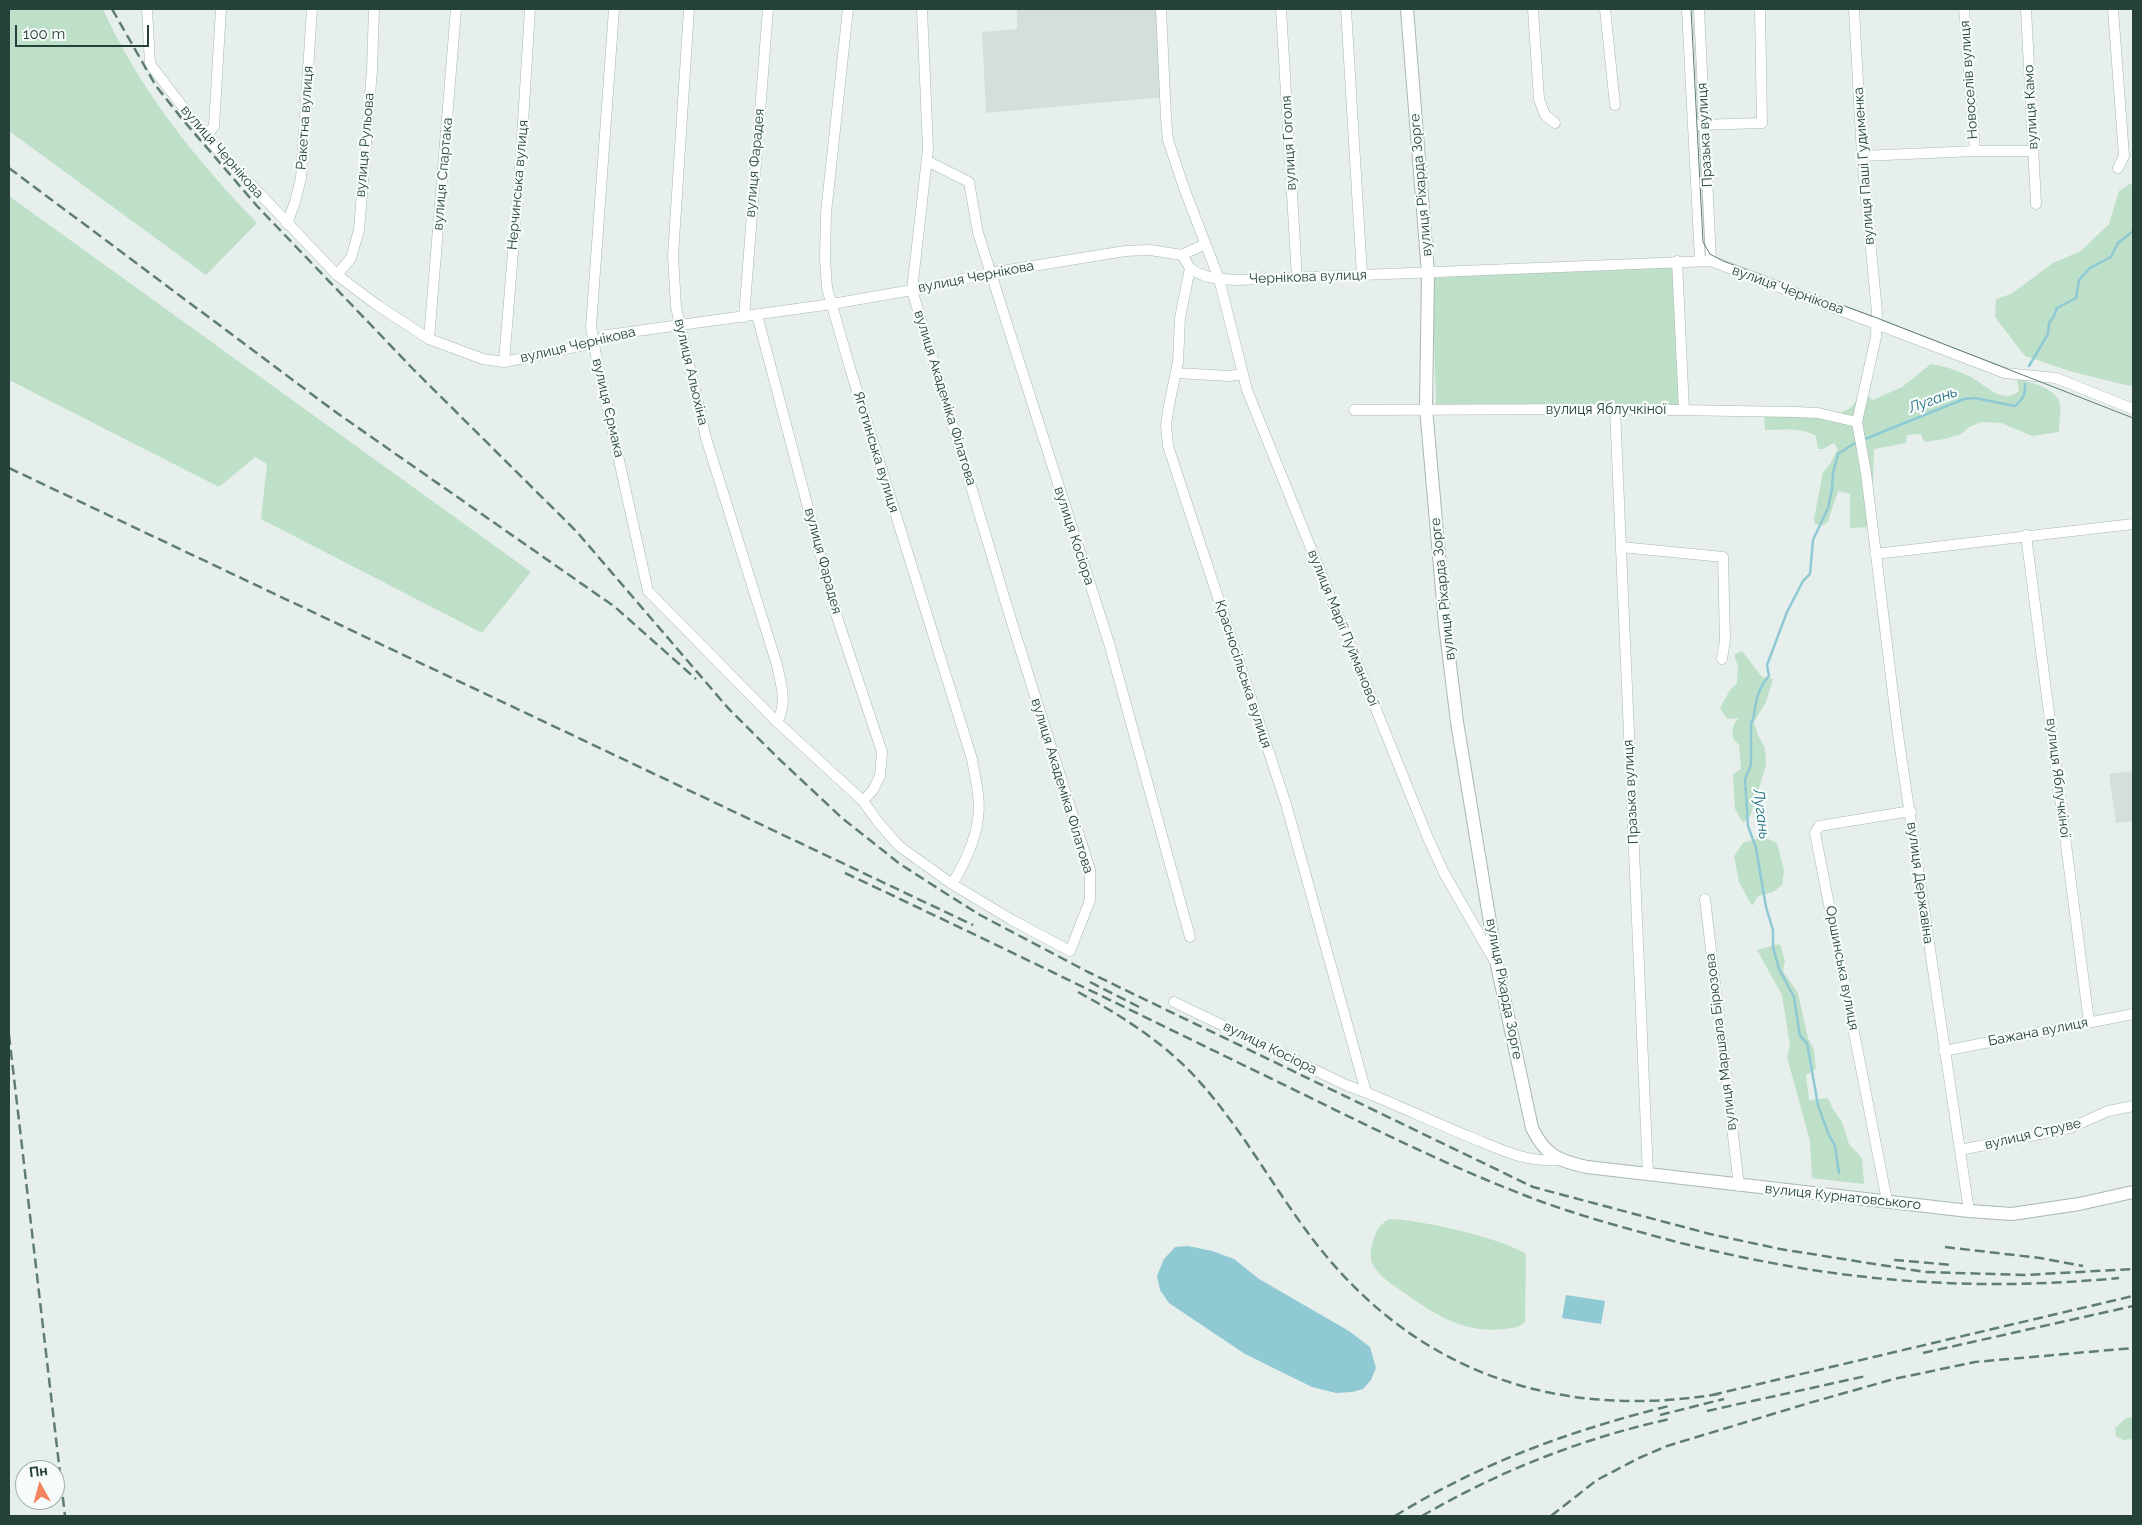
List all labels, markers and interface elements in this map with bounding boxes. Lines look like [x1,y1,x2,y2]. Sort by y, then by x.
scale bar [18,15,151,47]
street label: Новоселів вулиця [1956,20,1982,140]
text: 100 m [23,25,65,43]
street label: вулиця Камо [2020,64,2042,150]
street label: Ракетна вулиця [293,65,317,171]
street label: Празька вулиця [1694,82,1716,188]
street label: вулиця Паші Гудименка [1850,87,1878,245]
street label: вулиця Рульова [352,92,378,198]
street label: вулиця Гоголя [1278,95,1300,191]
street label: вулиця Чернікова [177,102,267,202]
street label: вулиця Фарадея [742,108,768,218]
street label: вулиця Ріхарда Зорге [1406,113,1436,257]
street label: вулиця Спартака [430,117,456,231]
street label: Нерчинська вулиця [504,119,532,251]
street label: вулиця Чернікова [917,258,1035,296]
street label: вулиця Чернікова [1730,262,1846,318]
street label: Чернікова вулиця [1249,267,1367,287]
street label: вулиця Академіка Філатова [910,308,980,488]
street label: вулиця Альохіна [671,317,711,427]
street label: вулиця Чернікова [519,324,637,366]
street label: вулиця Єрмака [588,357,628,459]
water label: Лугань [1906,383,1960,417]
street label: Яготинська вулиця [850,389,902,515]
street label: вулиця Яблучкіної [1546,402,1666,418]
street label: вулиця Косіора [1050,485,1098,587]
street label: вулиця Фарадея [801,506,845,616]
street label: вулиця Ріхарда Зорге [1427,517,1459,661]
street label: вулиця Марії Пуйманової [1304,547,1382,709]
street label: Красносільська вулиця [1211,598,1275,750]
street label: вулиця Академіка Філатова [1027,696,1097,876]
street label: вулиця Яблучкіної [2042,717,2074,839]
street label: Празька вулиця [1620,739,1642,845]
water label: Лугань [1749,788,1773,840]
street label: вулиця Державіна [1903,821,1937,945]
street label: Оршинська вулиця [1822,904,1862,1032]
street label: вулиця Ріхарда Зорге [1482,917,1526,1061]
street label: вулиця Маршала Бірюзова [1702,952,1740,1132]
street label: Бажана вулиця [1987,1014,2089,1050]
street label: вулиця Косіора [1220,1018,1320,1078]
street label: вулиця Струве [1983,1115,2083,1153]
street label: вулиця Курнатовського [1764,1180,1922,1214]
north arrow [15,1460,65,1510]
text: Пн [28,1462,49,1480]

